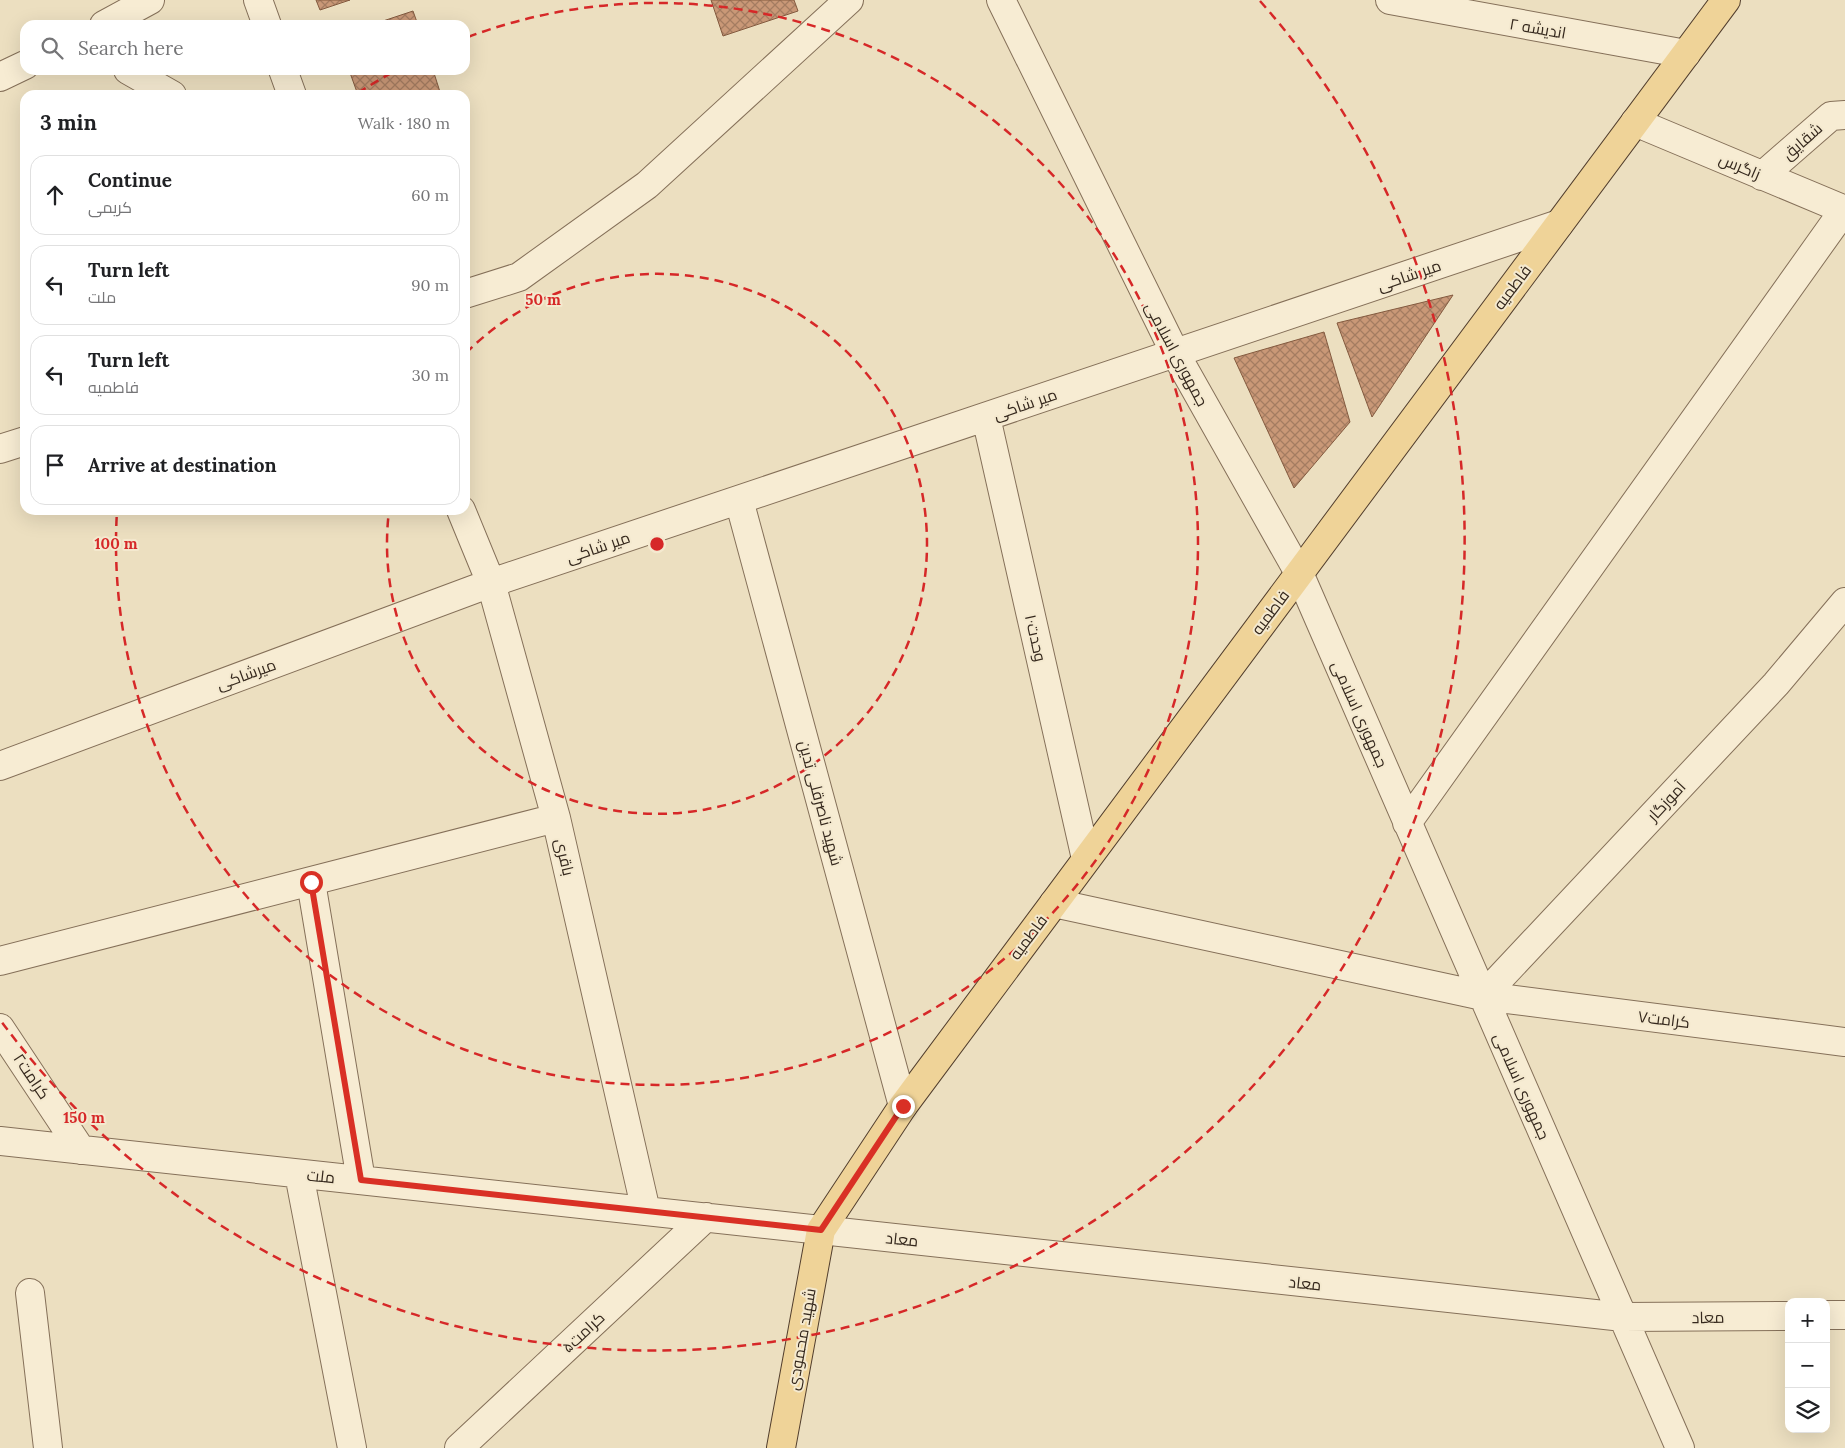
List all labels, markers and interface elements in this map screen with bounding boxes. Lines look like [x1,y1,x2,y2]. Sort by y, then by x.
street label: اندیشه ۲ [1508,13,1568,43]
search box [20,20,470,75]
icon: search [38,34,66,62]
text: Search here [78,36,184,60]
text: 3 min [40,109,97,136]
text: Walk · 180 m [358,113,450,133]
street label: شقایق [1778,118,1827,165]
street label: زاگرس [1716,148,1764,185]
text: Continue [88,168,172,192]
icon: ahead [41,181,69,209]
text: 60 m [411,185,449,205]
text: کریمی [88,197,132,217]
street label: میر شاکی [1374,255,1444,296]
text: Turn left [88,258,169,282]
street label: فاطمیه [1489,261,1535,313]
icon: left [41,271,69,299]
text: 90 m [411,275,449,295]
text: ملت [88,287,116,307]
text: 50 m [525,290,561,309]
street label: جمهوری اسلامی [1140,299,1213,410]
text: Turn left [88,348,169,372]
icon: left [41,361,69,389]
text: 30 m [412,365,449,385]
text: فاطمیه [88,377,139,397]
street label: میر شاکی [990,384,1060,425]
icon: arrive [41,451,69,479]
text: Arrive at destination [88,453,277,477]
street label: میر شاکی [563,527,633,568]
text: 100 m [95,534,138,553]
centre of rings [648,535,666,553]
street label: فاطمیه [1247,586,1293,638]
street label: وحدت۱۰ [1021,612,1051,664]
street label: میرشاکی [214,654,279,695]
street label: جمهوری اسلامی [1327,657,1393,771]
street label: شهید ناصرقلی تدین [794,738,847,868]
street label: آموزگار [1642,776,1690,826]
street label: باقری [550,836,579,878]
route start [300,871,323,894]
street label: فاطمیه [1005,911,1051,963]
street label: کرامت۷ [1637,1006,1691,1032]
street label: جمهوری اسلامی [1489,1029,1555,1143]
street label: کرامت۲ [9,1049,55,1103]
route end [892,1095,915,1118]
text: 150 m [63,1108,105,1127]
street label: ملت [306,1165,336,1187]
street label: معاد [885,1227,919,1251]
street label: معاد [1288,1271,1322,1295]
street label: شهید محمودی [782,1286,821,1392]
map controls [1785,1298,1830,1433]
button: + [1785,1298,1830,1343]
street label: کرامت۵ [557,1307,609,1357]
street label: معاد [1691,1307,1725,1327]
button: − [1785,1343,1830,1388]
button: layers [1785,1388,1830,1433]

